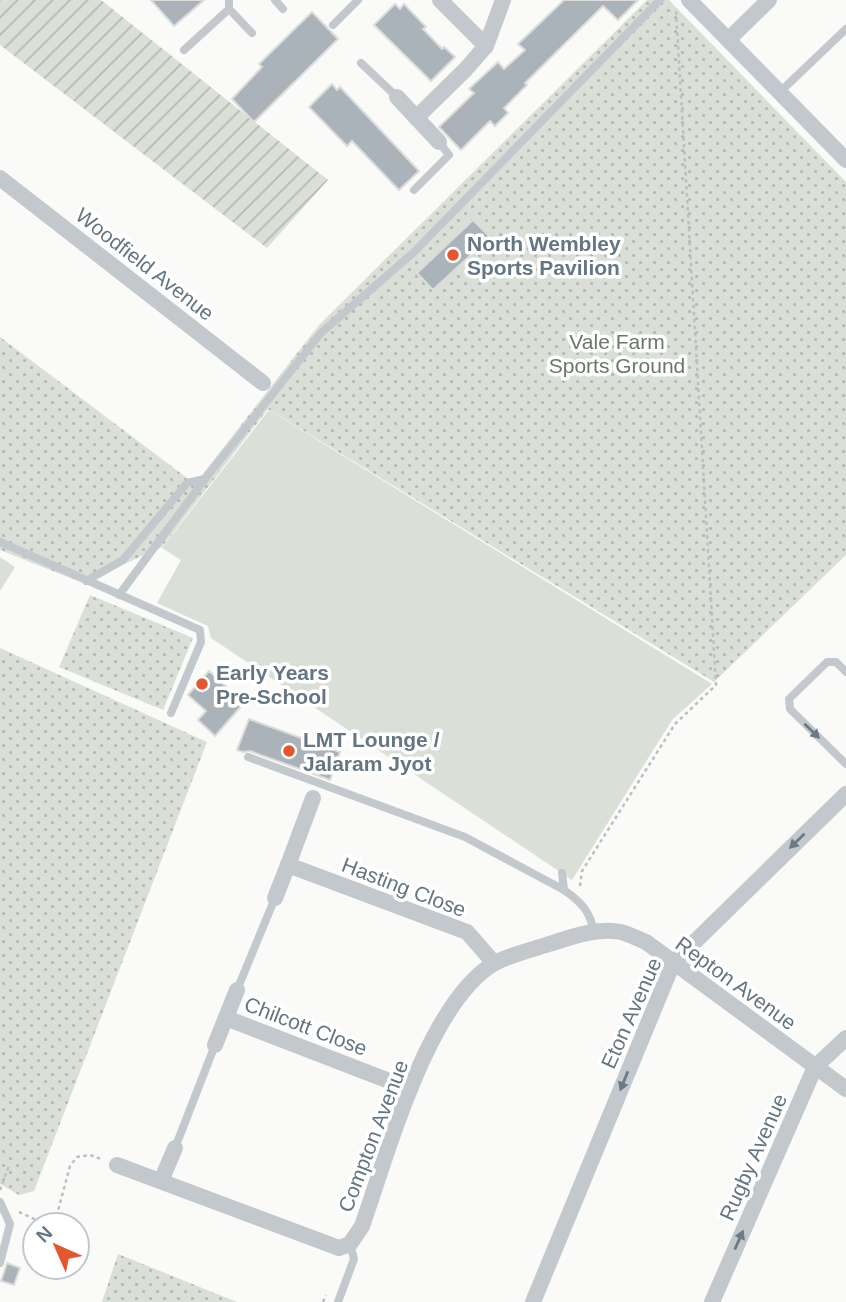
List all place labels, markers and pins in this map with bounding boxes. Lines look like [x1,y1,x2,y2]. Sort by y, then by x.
place label: North Wembley Sports Pavilion [467,232,621,279]
marker: North Wembley Sports Pavilion [445,247,461,263]
place label: Early Years Pre-School [216,661,329,708]
marker: Early Years Pre-School [194,676,210,692]
place label: LMT Lounge / Jalaram Jyot [303,728,440,775]
marker: LMT Lounge / Jalaram Jyot [281,743,297,759]

